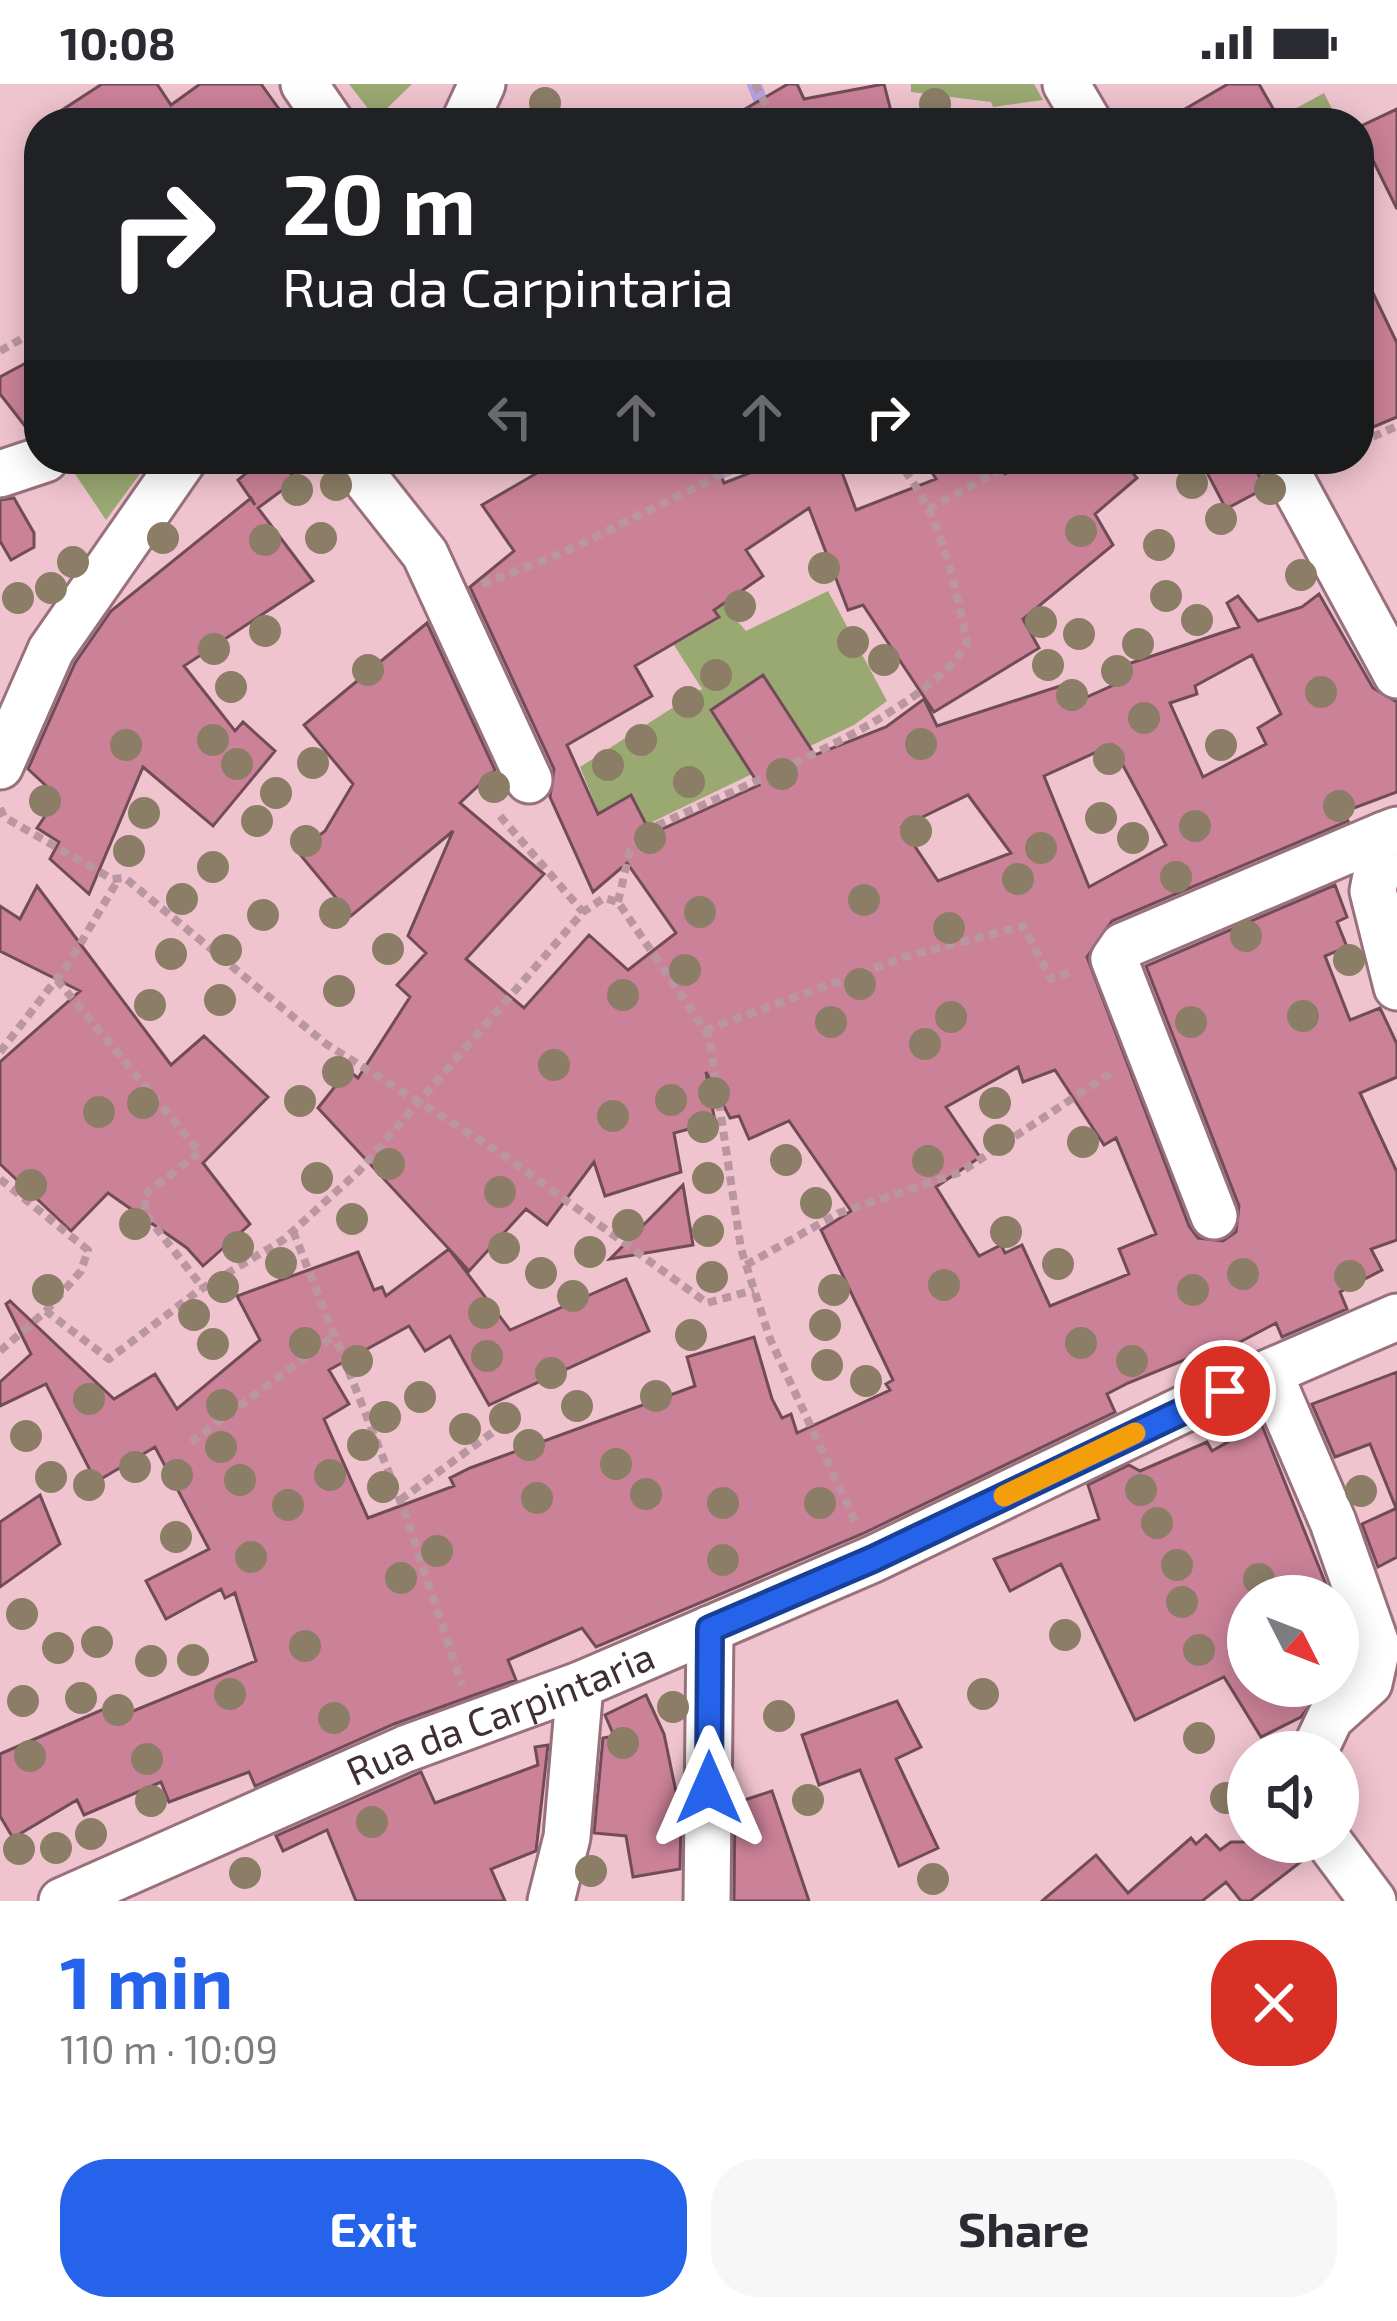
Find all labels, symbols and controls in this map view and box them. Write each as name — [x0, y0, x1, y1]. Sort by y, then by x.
text: 10:08 — [60, 15, 176, 69]
text: 20 m — [282, 151, 476, 252]
icon: right — [84, 156, 240, 312]
text: Rua da Carpintaria — [282, 253, 734, 318]
icon: left — [477, 384, 543, 450]
icon: ahead — [603, 384, 669, 450]
icon: ahead — [729, 384, 795, 450]
icon: right — [855, 384, 921, 450]
pin — [1174, 1340, 1276, 1442]
icon: arrive — [1192, 1358, 1258, 1424]
north arrow — [1227, 1575, 1359, 1707]
map controls — [1227, 1575, 1359, 1863]
street label: Rua da Carpintaria — [339, 1631, 661, 1794]
position arrow — [646, 1725, 772, 1851]
button: sound — [1227, 1731, 1359, 1863]
text: 1 min — [60, 1937, 233, 2023]
button: close — [1211, 1940, 1337, 2066]
text: 110 m · 10:09 — [60, 2025, 278, 2072]
button: Exit — [60, 2159, 687, 2297]
button: Share — [711, 2159, 1337, 2297]

